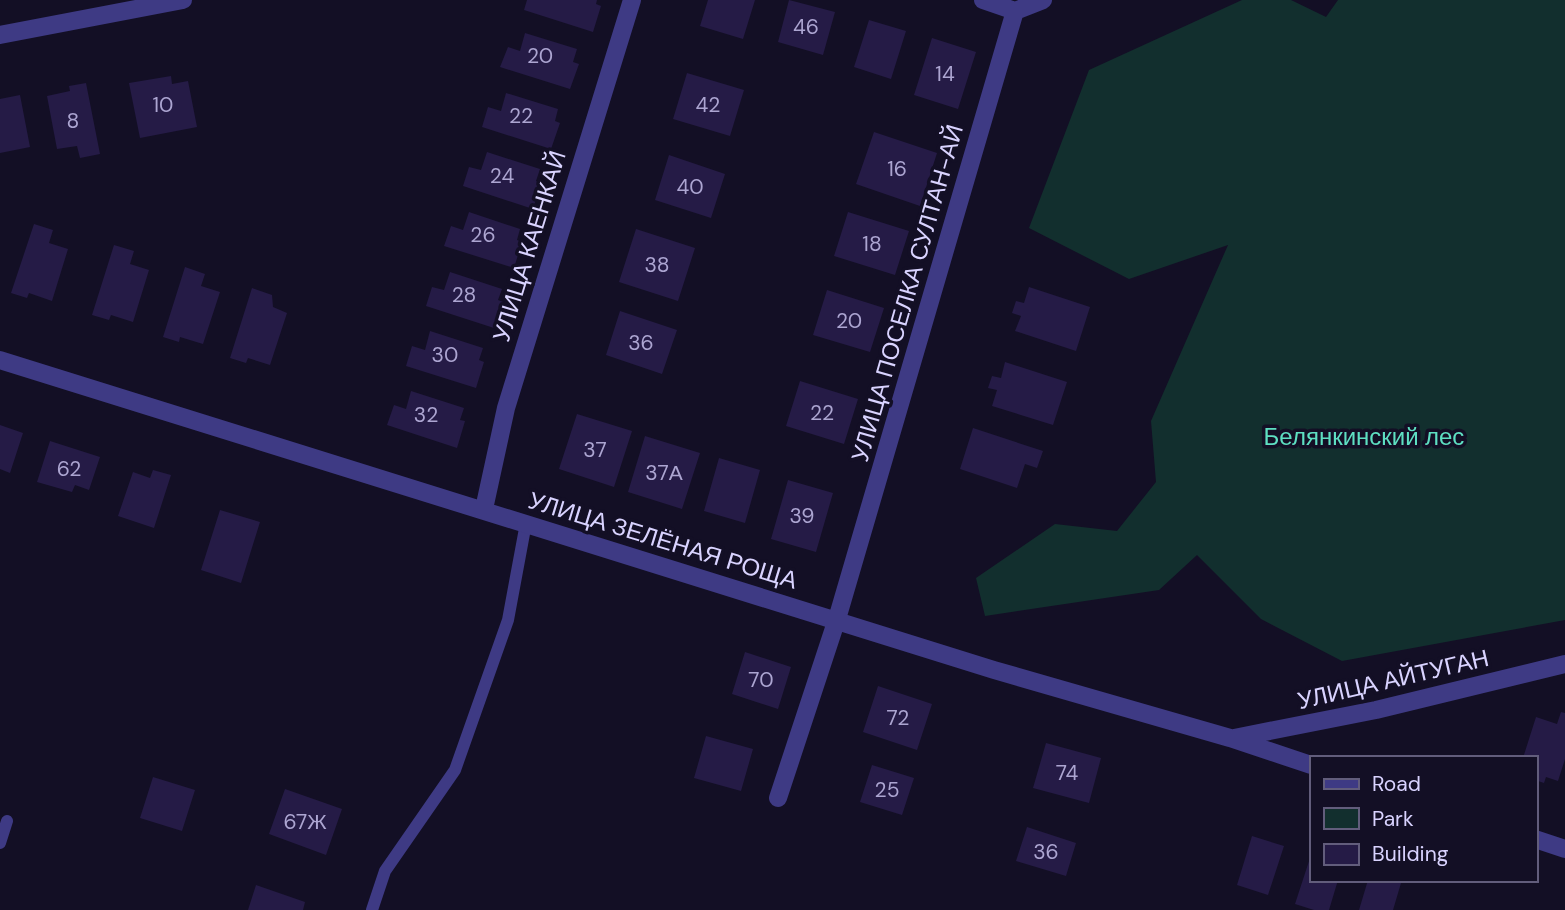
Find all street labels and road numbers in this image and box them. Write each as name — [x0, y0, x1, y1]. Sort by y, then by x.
street label: УЛИЦА ПОСЕЛКА СУЛТАН-АЙ — [844, 121, 970, 465]
street label: УЛИЦА КАЕНКАЙ — [485, 147, 573, 345]
street label: УЛИЦА ЗЕЛЁНАЯ РОЩА — [525, 484, 801, 596]
street label: УЛИЦА АЙТУГАН — [1294, 642, 1492, 716]

